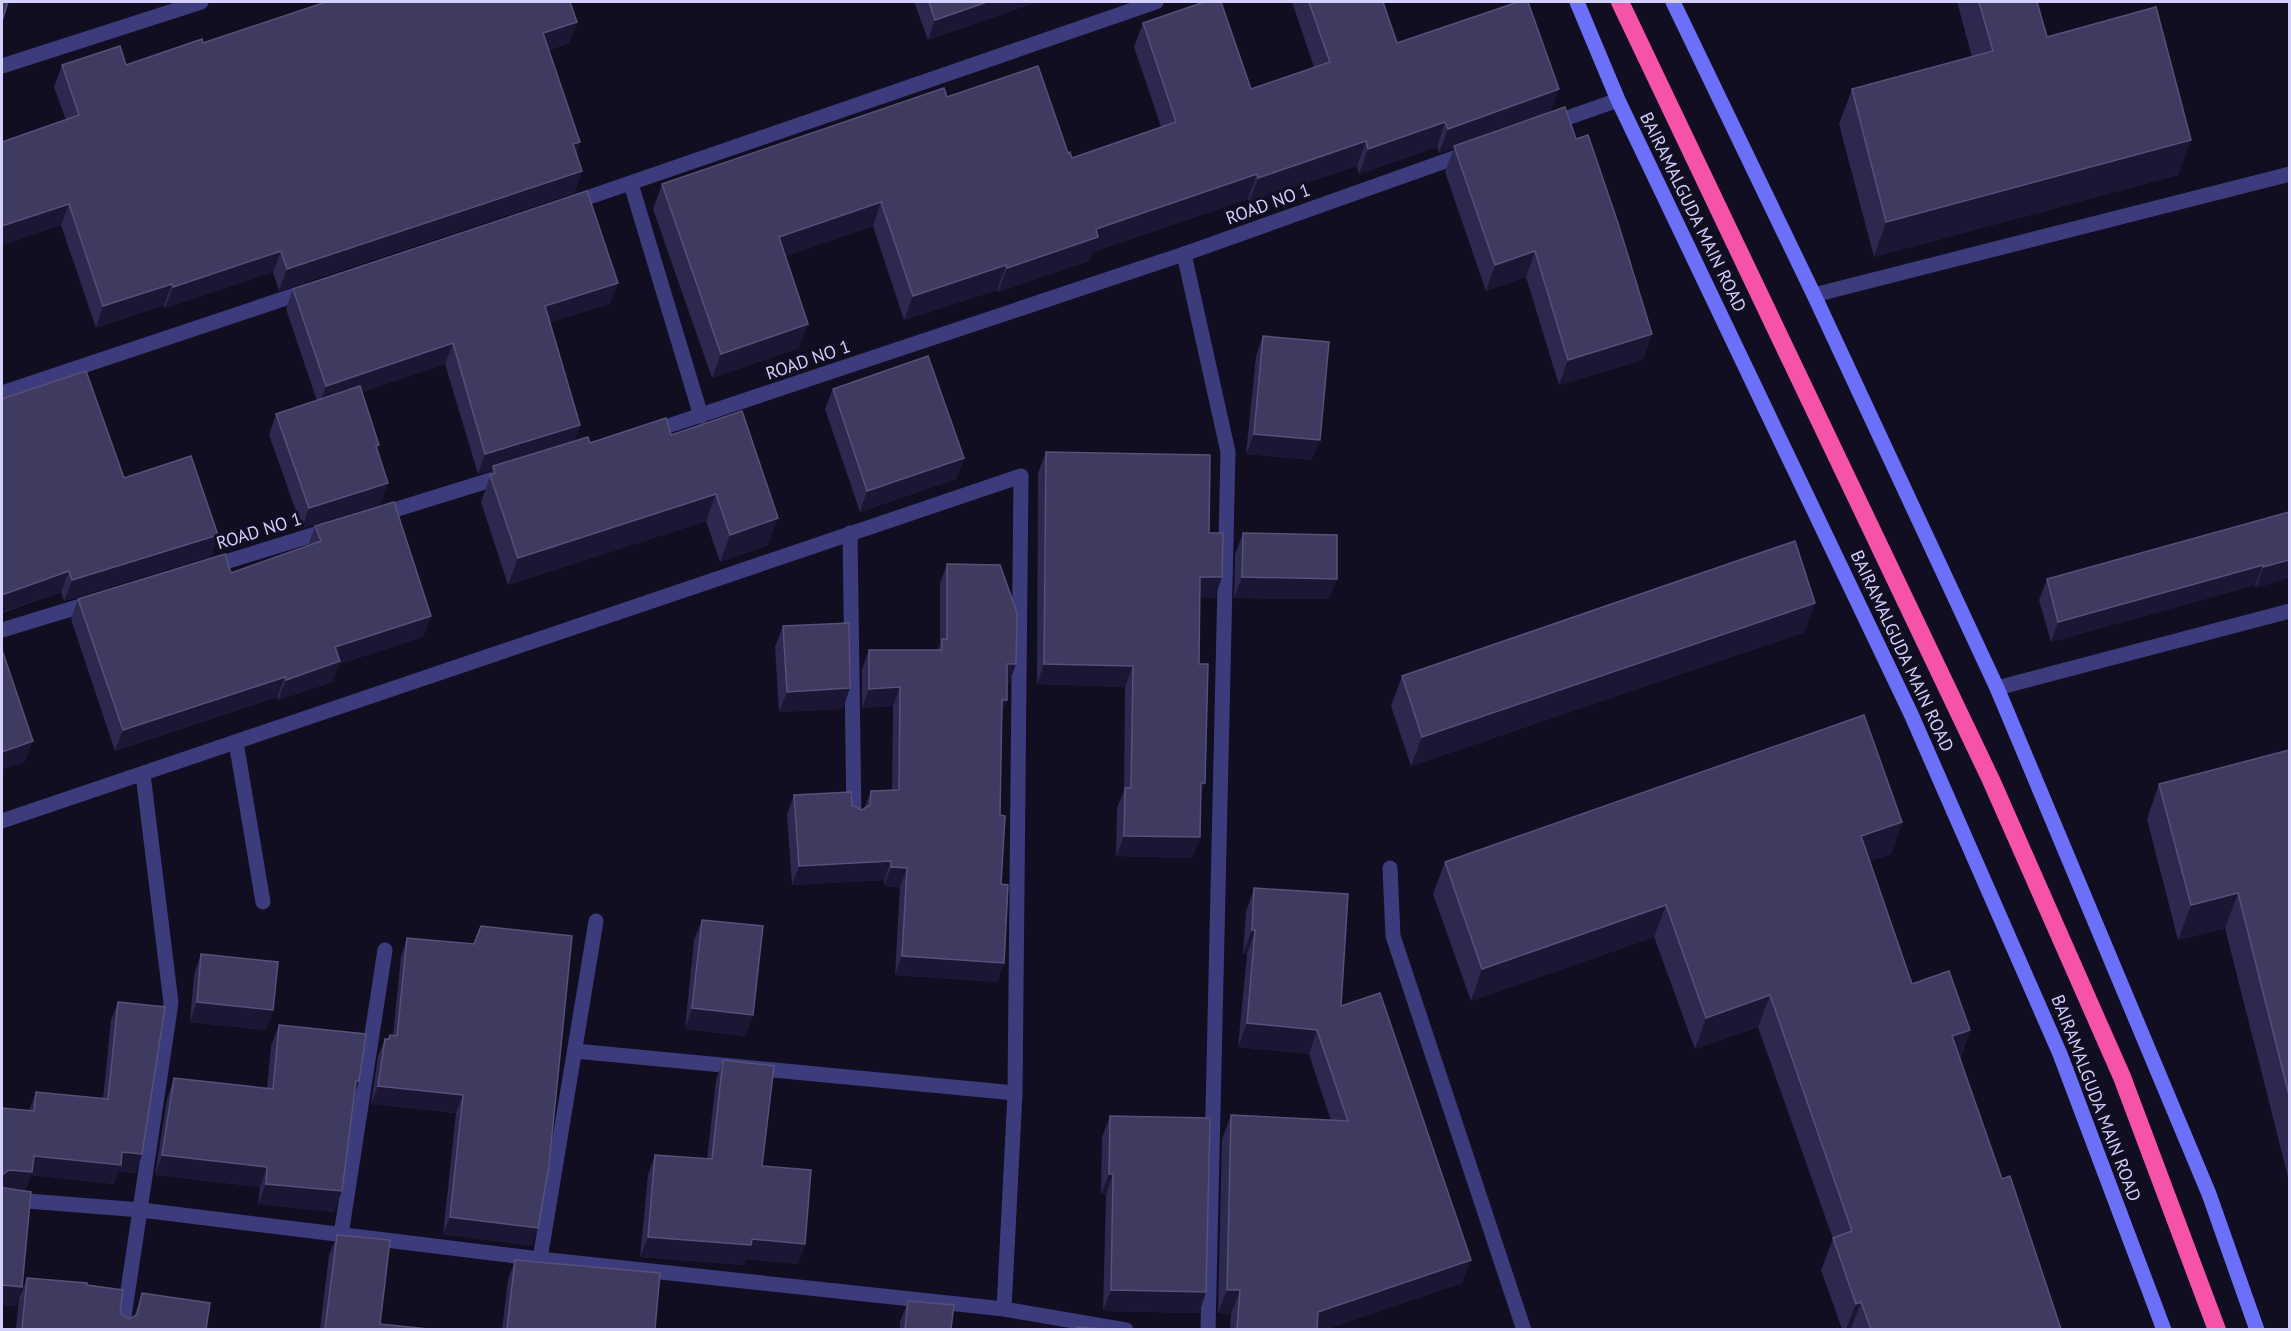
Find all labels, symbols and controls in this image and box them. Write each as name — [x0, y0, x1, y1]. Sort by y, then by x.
street label: BAIRAMALGUDA MAIN ROAD — [1635, 108, 1752, 316]
street label: ROAD NO 1 — [1223, 178, 1313, 229]
street label: ROAD NO 1 — [763, 334, 853, 385]
street label: ROAD NO 1 — [213, 507, 304, 554]
street label: BAIRAMALGUDA MAIN ROAD — [1846, 546, 1959, 755]
street label: BAIRAMALGUDA MAIN ROAD — [2046, 991, 2147, 1204]

